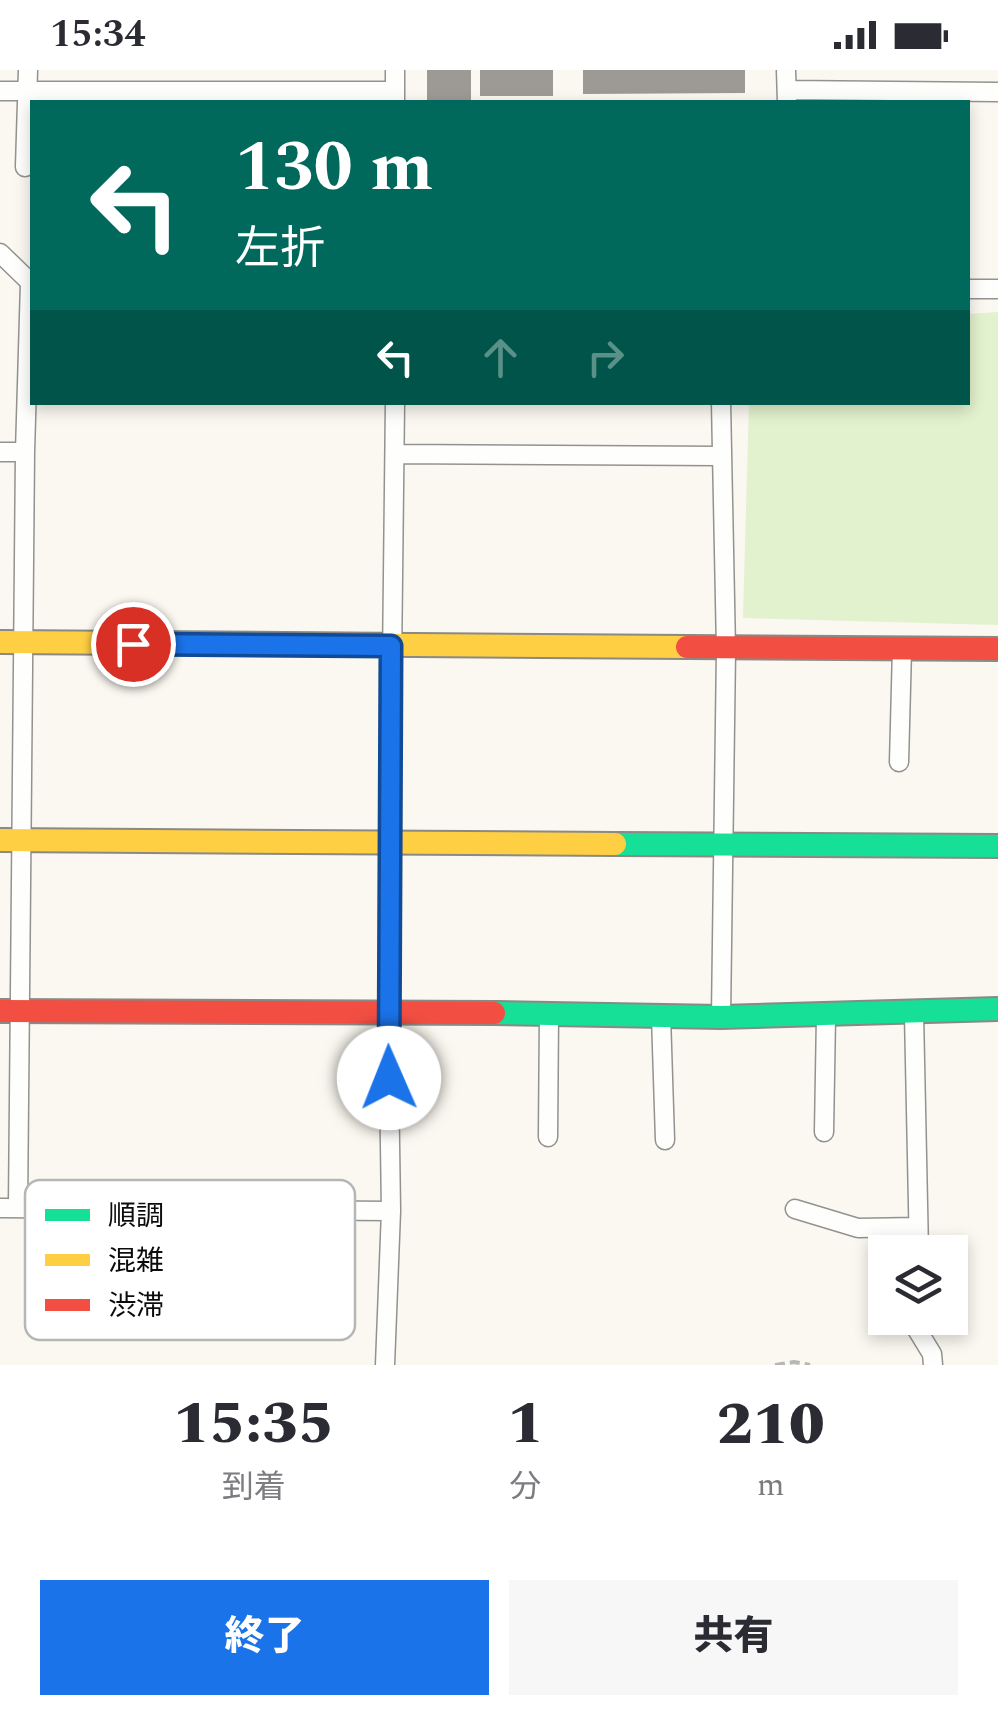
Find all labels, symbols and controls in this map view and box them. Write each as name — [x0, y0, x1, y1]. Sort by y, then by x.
text: 15:34 — [50, 6, 145, 64]
text: 130 m — [235, 115, 433, 221]
icon: left — [70, 140, 200, 270]
text: 左折 — [235, 215, 325, 284]
icon: left — [368, 330, 423, 385]
icon: ahead — [473, 330, 528, 385]
icon: right — [578, 330, 633, 385]
pin — [91, 602, 176, 687]
icon: arrive — [106, 617, 161, 672]
position arrow — [337, 1026, 441, 1130]
legend — [25, 1180, 355, 1340]
text: 順調 — [108, 1195, 164, 1238]
map controls — [868, 1235, 968, 1335]
button: layers — [868, 1235, 968, 1335]
text: 混雑 — [108, 1240, 164, 1283]
text: 渋滞 — [108, 1285, 164, 1328]
text: 15:35 — [173, 1378, 334, 1470]
text: 1 — [507, 1378, 543, 1470]
text: 210 — [717, 1379, 825, 1471]
text: m — [757, 1461, 784, 1510]
text: 到着 — [222, 1463, 286, 1512]
text: 分 — [509, 1463, 541, 1512]
button: 終了 — [40, 1580, 489, 1695]
button: 共有 — [509, 1580, 958, 1695]

